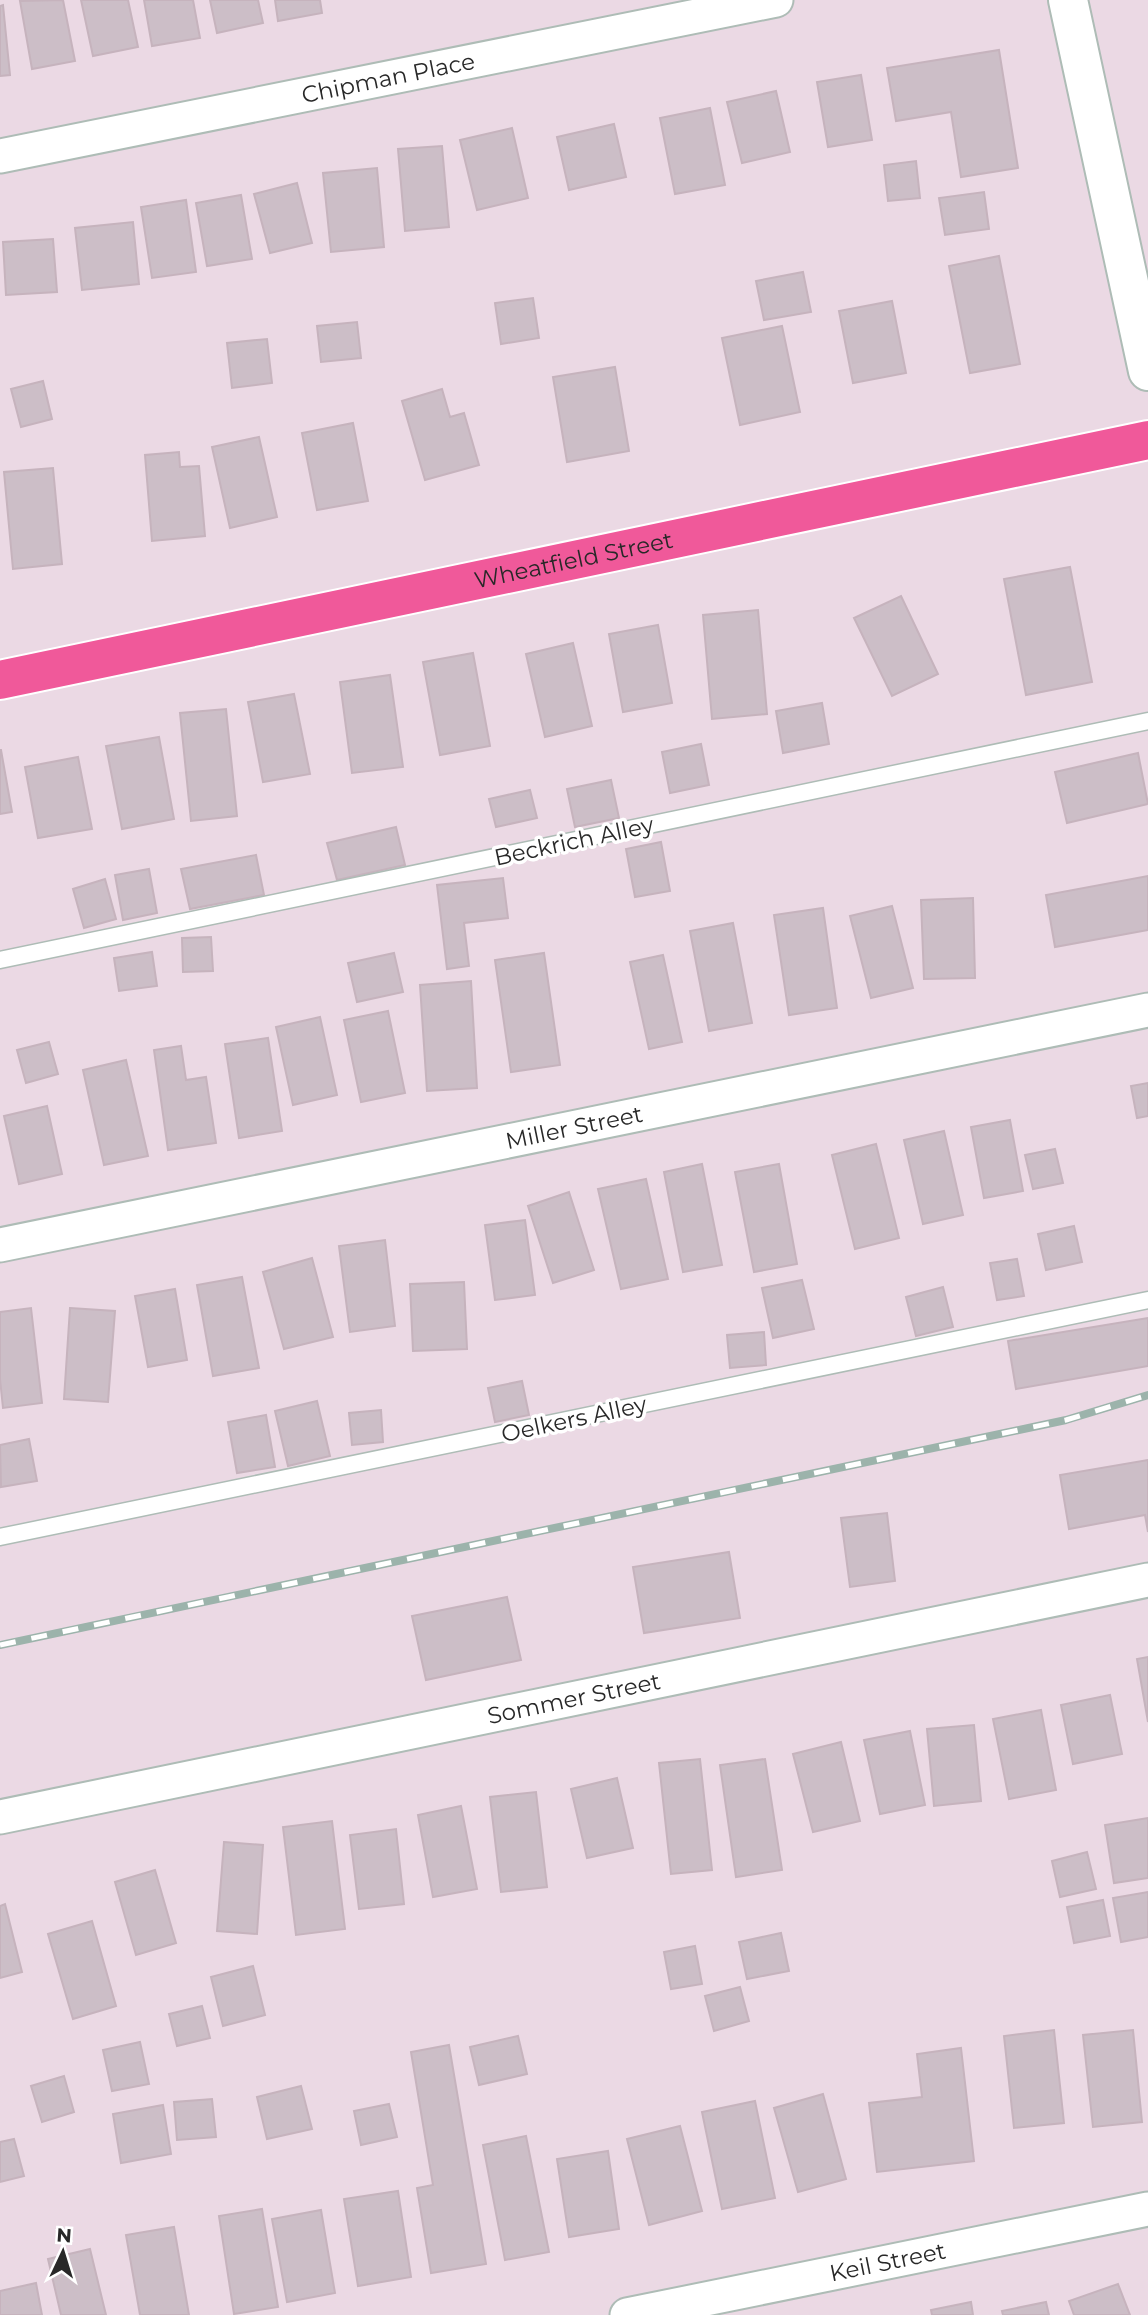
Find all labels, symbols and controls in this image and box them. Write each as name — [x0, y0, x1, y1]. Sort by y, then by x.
street label: Chipman Place — [299, 47, 477, 109]
street label: Wheatfield Street — [472, 526, 675, 594]
street label: Beckrich Alley — [492, 810, 657, 872]
street label: Miller Street — [503, 1100, 645, 1155]
street label: Oelkers Alley — [499, 1390, 650, 1448]
street label: Sommer Street — [485, 1667, 663, 1730]
north arrow — [28, 2217, 98, 2287]
text: N — [56, 2224, 73, 2248]
street label: Keil Street — [827, 2237, 948, 2287]

